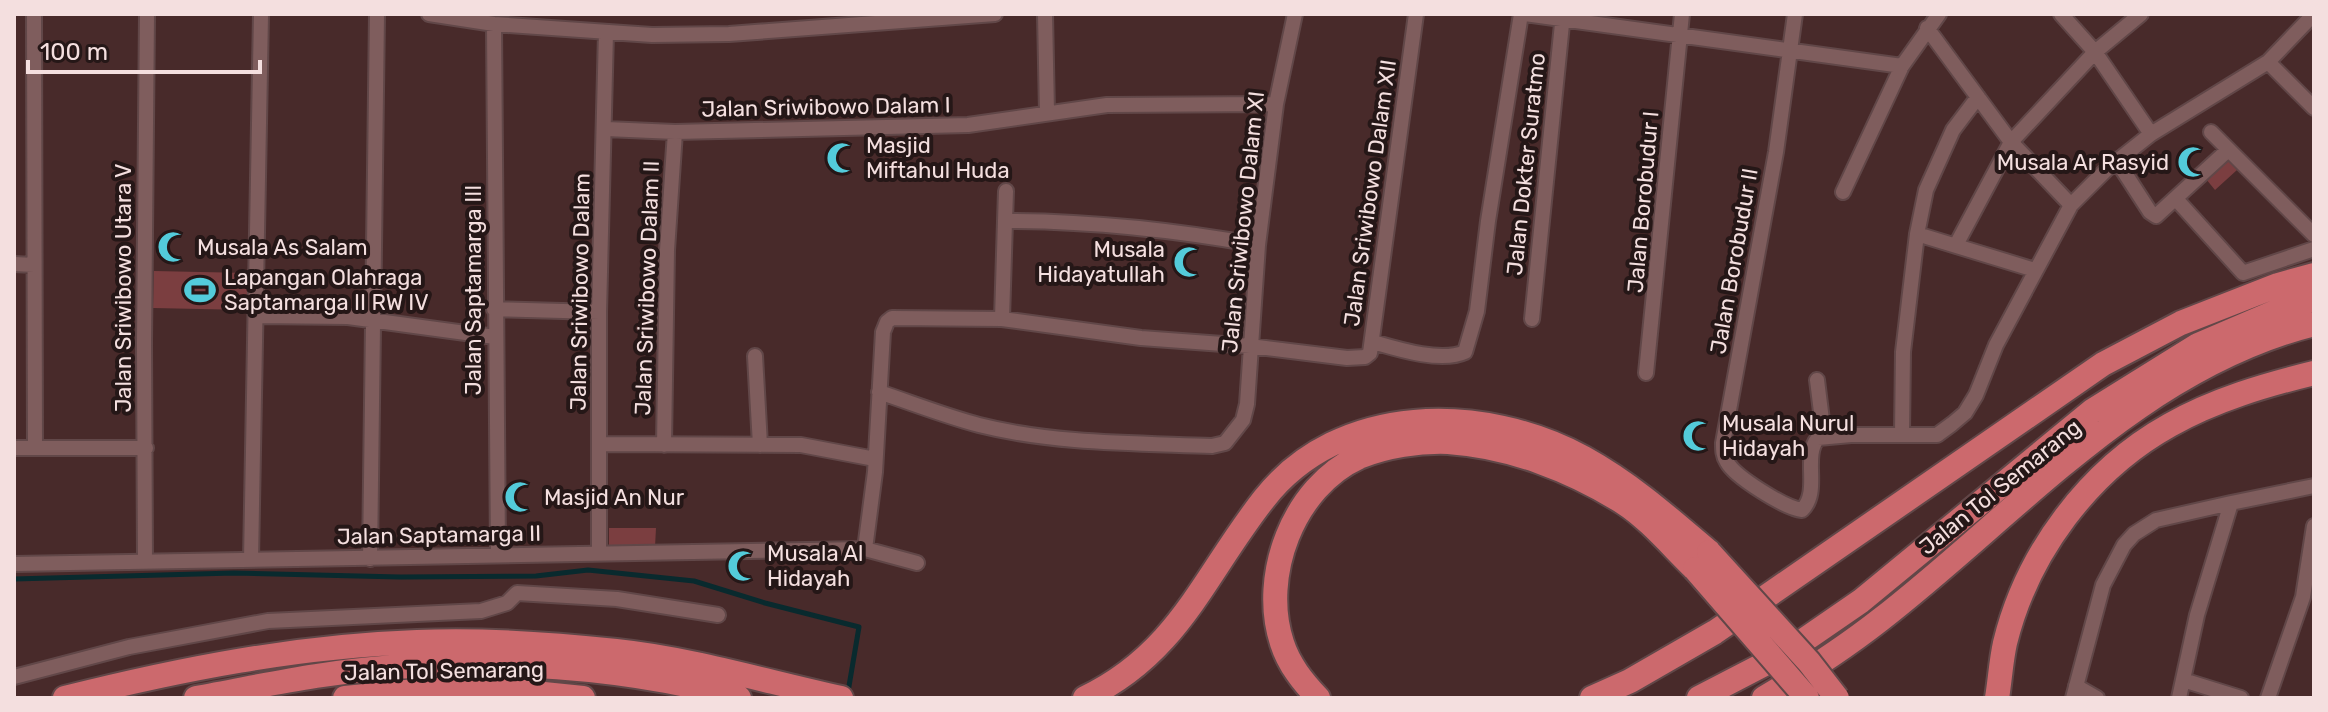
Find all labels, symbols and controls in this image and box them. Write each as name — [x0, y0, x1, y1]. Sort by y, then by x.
scale bar — [28, 24, 260, 74]
text: 100 m — [40, 38, 108, 66]
street label: Jalan Dokter Suratmo — [1501, 51, 1551, 277]
street label: Jalan Sriwibowo Dalam XII — [1338, 58, 1402, 328]
street label: Jalan Sriwibowo Dalam XI — [1216, 90, 1270, 354]
street label: Jalan Sriwibowo Dalam I — [701, 91, 951, 123]
street label: Jalan Borobudur I — [1622, 110, 1664, 294]
place label: Masjid Miftahul Huda — [866, 132, 1010, 184]
mosque icon: Masjid Miftahul Huda — [825, 141, 859, 175]
mosque icon: Musala Ar Rasyid — [2176, 145, 2210, 179]
place label: Musala Ar Rasyid — [1997, 149, 2169, 176]
street label: Jalan Sriwibowo Dalam II — [629, 160, 665, 416]
street label: Jalan Sriwibowo Utara V — [110, 163, 137, 413]
street label: Jalan Borobudur II — [1704, 166, 1764, 356]
street label: Jalan Sriwibowo Dalam — [564, 173, 596, 411]
street label: Jalan Saptamarga III — [460, 185, 487, 395]
mosque icon: Musala As Salam — [156, 230, 190, 264]
place label: Musala As Salam — [197, 234, 368, 261]
place label: Musala Hidayatullah — [1037, 236, 1165, 288]
mosque icon: Musala Hidayatullah — [1172, 245, 1206, 279]
place label: Lapangan Olahraga Saptamarga II RW IV — [224, 264, 429, 316]
sports icon: Lapangan Olahraga Saptamarga II RW IV — [183, 273, 217, 307]
place label: Musala Nurul Hidayah — [1722, 410, 1854, 462]
street label: Jalan Tol Semarang — [1914, 414, 2086, 560]
mosque icon: Musala Nurul Hidayah — [1681, 419, 1715, 453]
mosque icon: Masjid An Nur — [503, 480, 537, 514]
place label: Masjid An Nur — [544, 484, 685, 511]
street label: Jalan Saptamarga II — [337, 520, 541, 550]
place label: Musala Al Hidayah — [767, 540, 863, 592]
mosque icon: Musala Al Hidayah — [726, 549, 760, 583]
street label: Jalan Tol Semarang — [344, 656, 544, 686]

